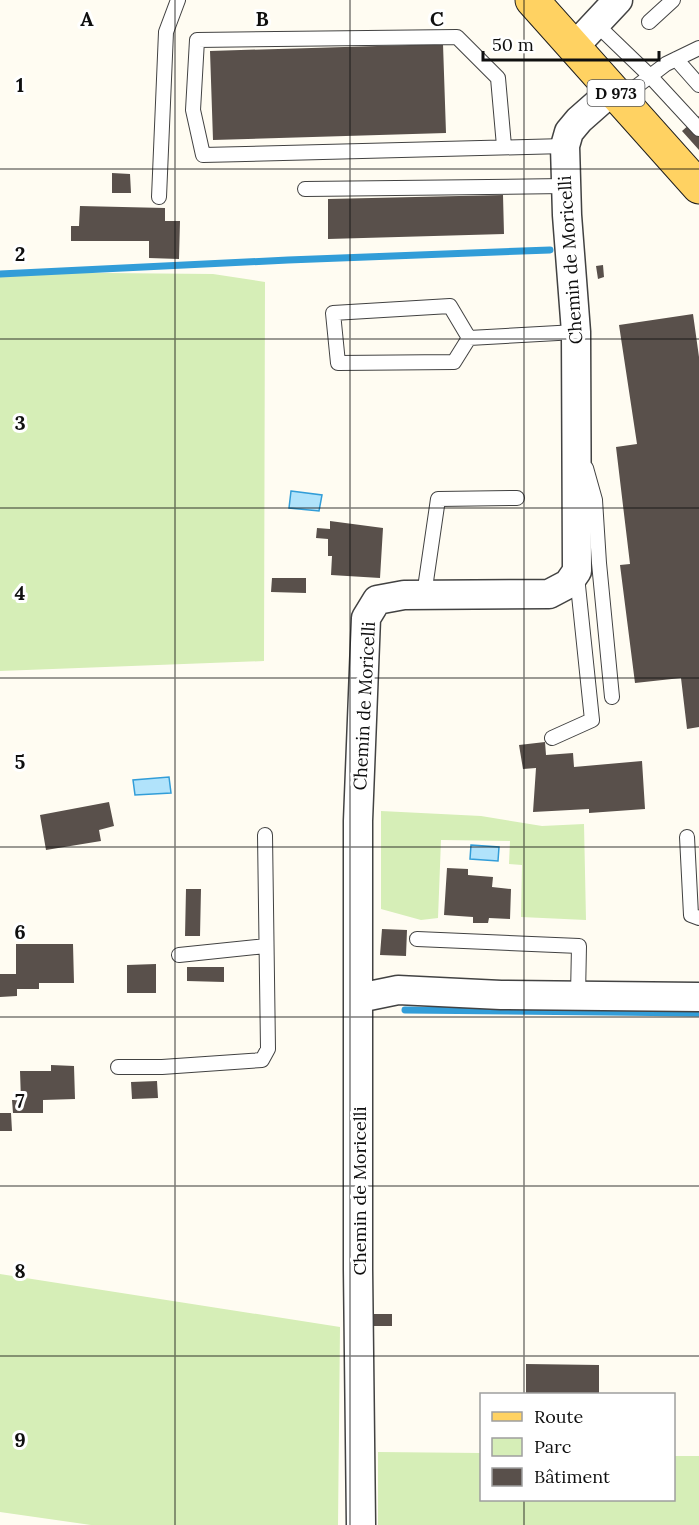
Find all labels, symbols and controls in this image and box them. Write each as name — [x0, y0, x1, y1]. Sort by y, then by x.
text: A — [80, 6, 94, 31]
text: B — [255, 6, 269, 31]
text: C — [430, 6, 444, 31]
scale bar — [483, 24, 658, 62]
text: 50 m — [492, 33, 534, 56]
text: 1 — [16, 72, 24, 97]
road number: D 973 — [588, 80, 644, 106]
street label: Chemin de Moricelli — [553, 175, 587, 345]
text: 2 — [15, 241, 25, 266]
text: 3 — [14, 410, 26, 435]
text: 4 — [15, 580, 26, 605]
street label: Chemin de Moricelli — [348, 621, 380, 791]
text: 5 — [15, 749, 26, 774]
text: 6 — [14, 919, 26, 944]
text: 7 — [15, 1088, 25, 1113]
street label: Chemin de Moricelli — [348, 1106, 371, 1276]
text: 8 — [14, 1258, 26, 1283]
legend — [480, 1393, 675, 1501]
text: Route — [534, 1405, 583, 1428]
text: 9 — [14, 1427, 26, 1452]
text: Parc — [534, 1435, 571, 1458]
text: Bâtiment — [534, 1465, 610, 1488]

